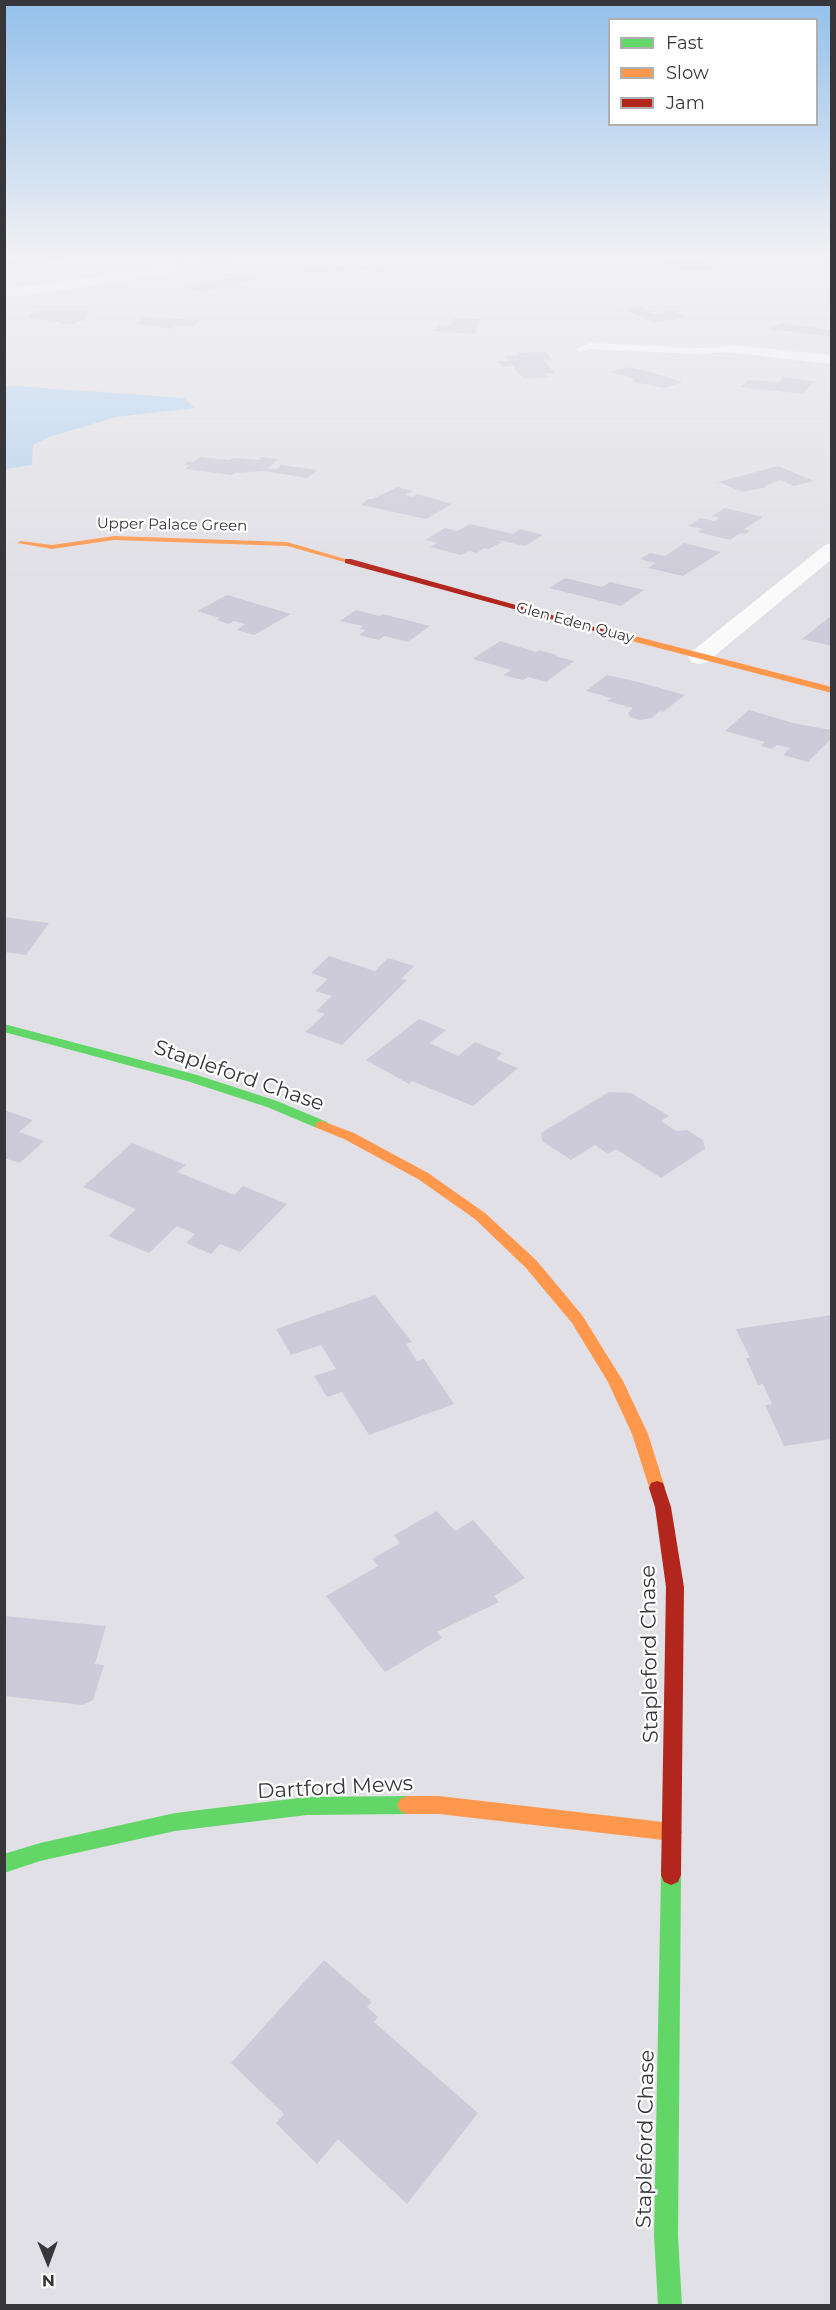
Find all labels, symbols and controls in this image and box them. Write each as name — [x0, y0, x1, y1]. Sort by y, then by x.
legend — [608, 18, 818, 126]
text: Fast — [666, 32, 704, 54]
text: Slow — [666, 62, 709, 84]
text: Jam — [666, 92, 705, 114]
street label: Upper Palace Green — [97, 515, 247, 535]
street label: Glen Eden Quay — [514, 599, 636, 647]
street label: Stapleford Chase — [151, 1035, 327, 1117]
street label: Stapleford Chase — [636, 1565, 664, 1743]
street label: Dartford Mews — [256, 1771, 414, 1805]
street label: Stapleford Chase — [632, 2050, 660, 2228]
north arrow — [18, 2232, 78, 2292]
text: N — [42, 2271, 55, 2290]

